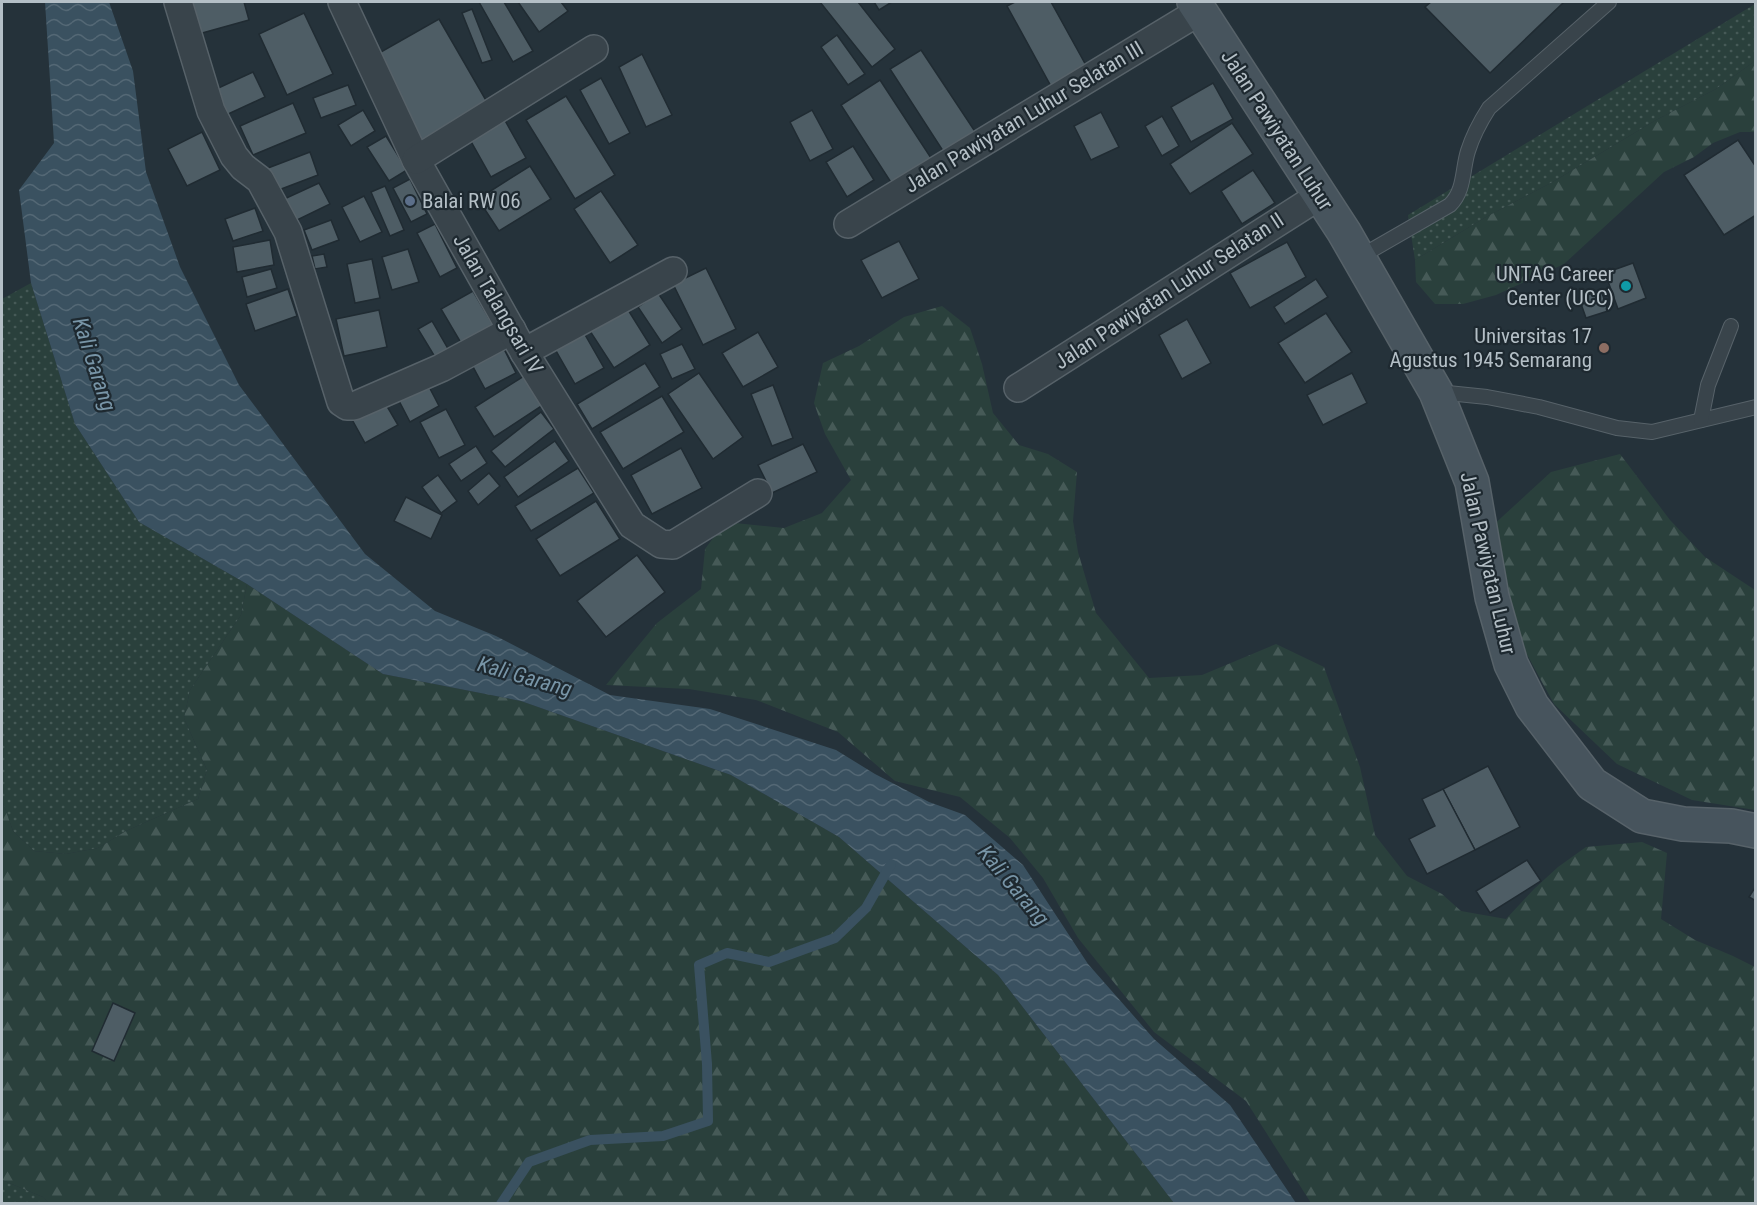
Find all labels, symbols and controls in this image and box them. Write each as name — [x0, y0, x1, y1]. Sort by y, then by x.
street label: Jalan Pawiyatan Luhur Selatan III — [900, 36, 1148, 198]
street label: Jalan Pawiyatan Luhur — [1216, 45, 1338, 215]
place label: Balai RW 06 — [422, 189, 521, 213]
marker: Balai RW 06 — [403, 194, 417, 208]
street label: Jalan Pawiyatan Luhur Selatan II — [1050, 208, 1288, 374]
street label: Jalan Talangsari IV — [448, 230, 548, 378]
place label: UNTAG Career Center (UCC) — [1496, 262, 1614, 310]
marker: UNTAG Career Center (UCC) — [1619, 279, 1633, 293]
water label: Kali Garang — [68, 314, 121, 414]
place label: Universitas 17 Agustus 1945 Semarang — [1390, 324, 1592, 372]
marker: Universitas 17 Agustus 1945 Semarang — [1597, 341, 1611, 355]
street label: Jalan Pawiyatan Luhur — [1455, 469, 1521, 657]
water label: Kali Garang — [475, 651, 575, 702]
water label: Kali Garang — [973, 840, 1055, 931]

